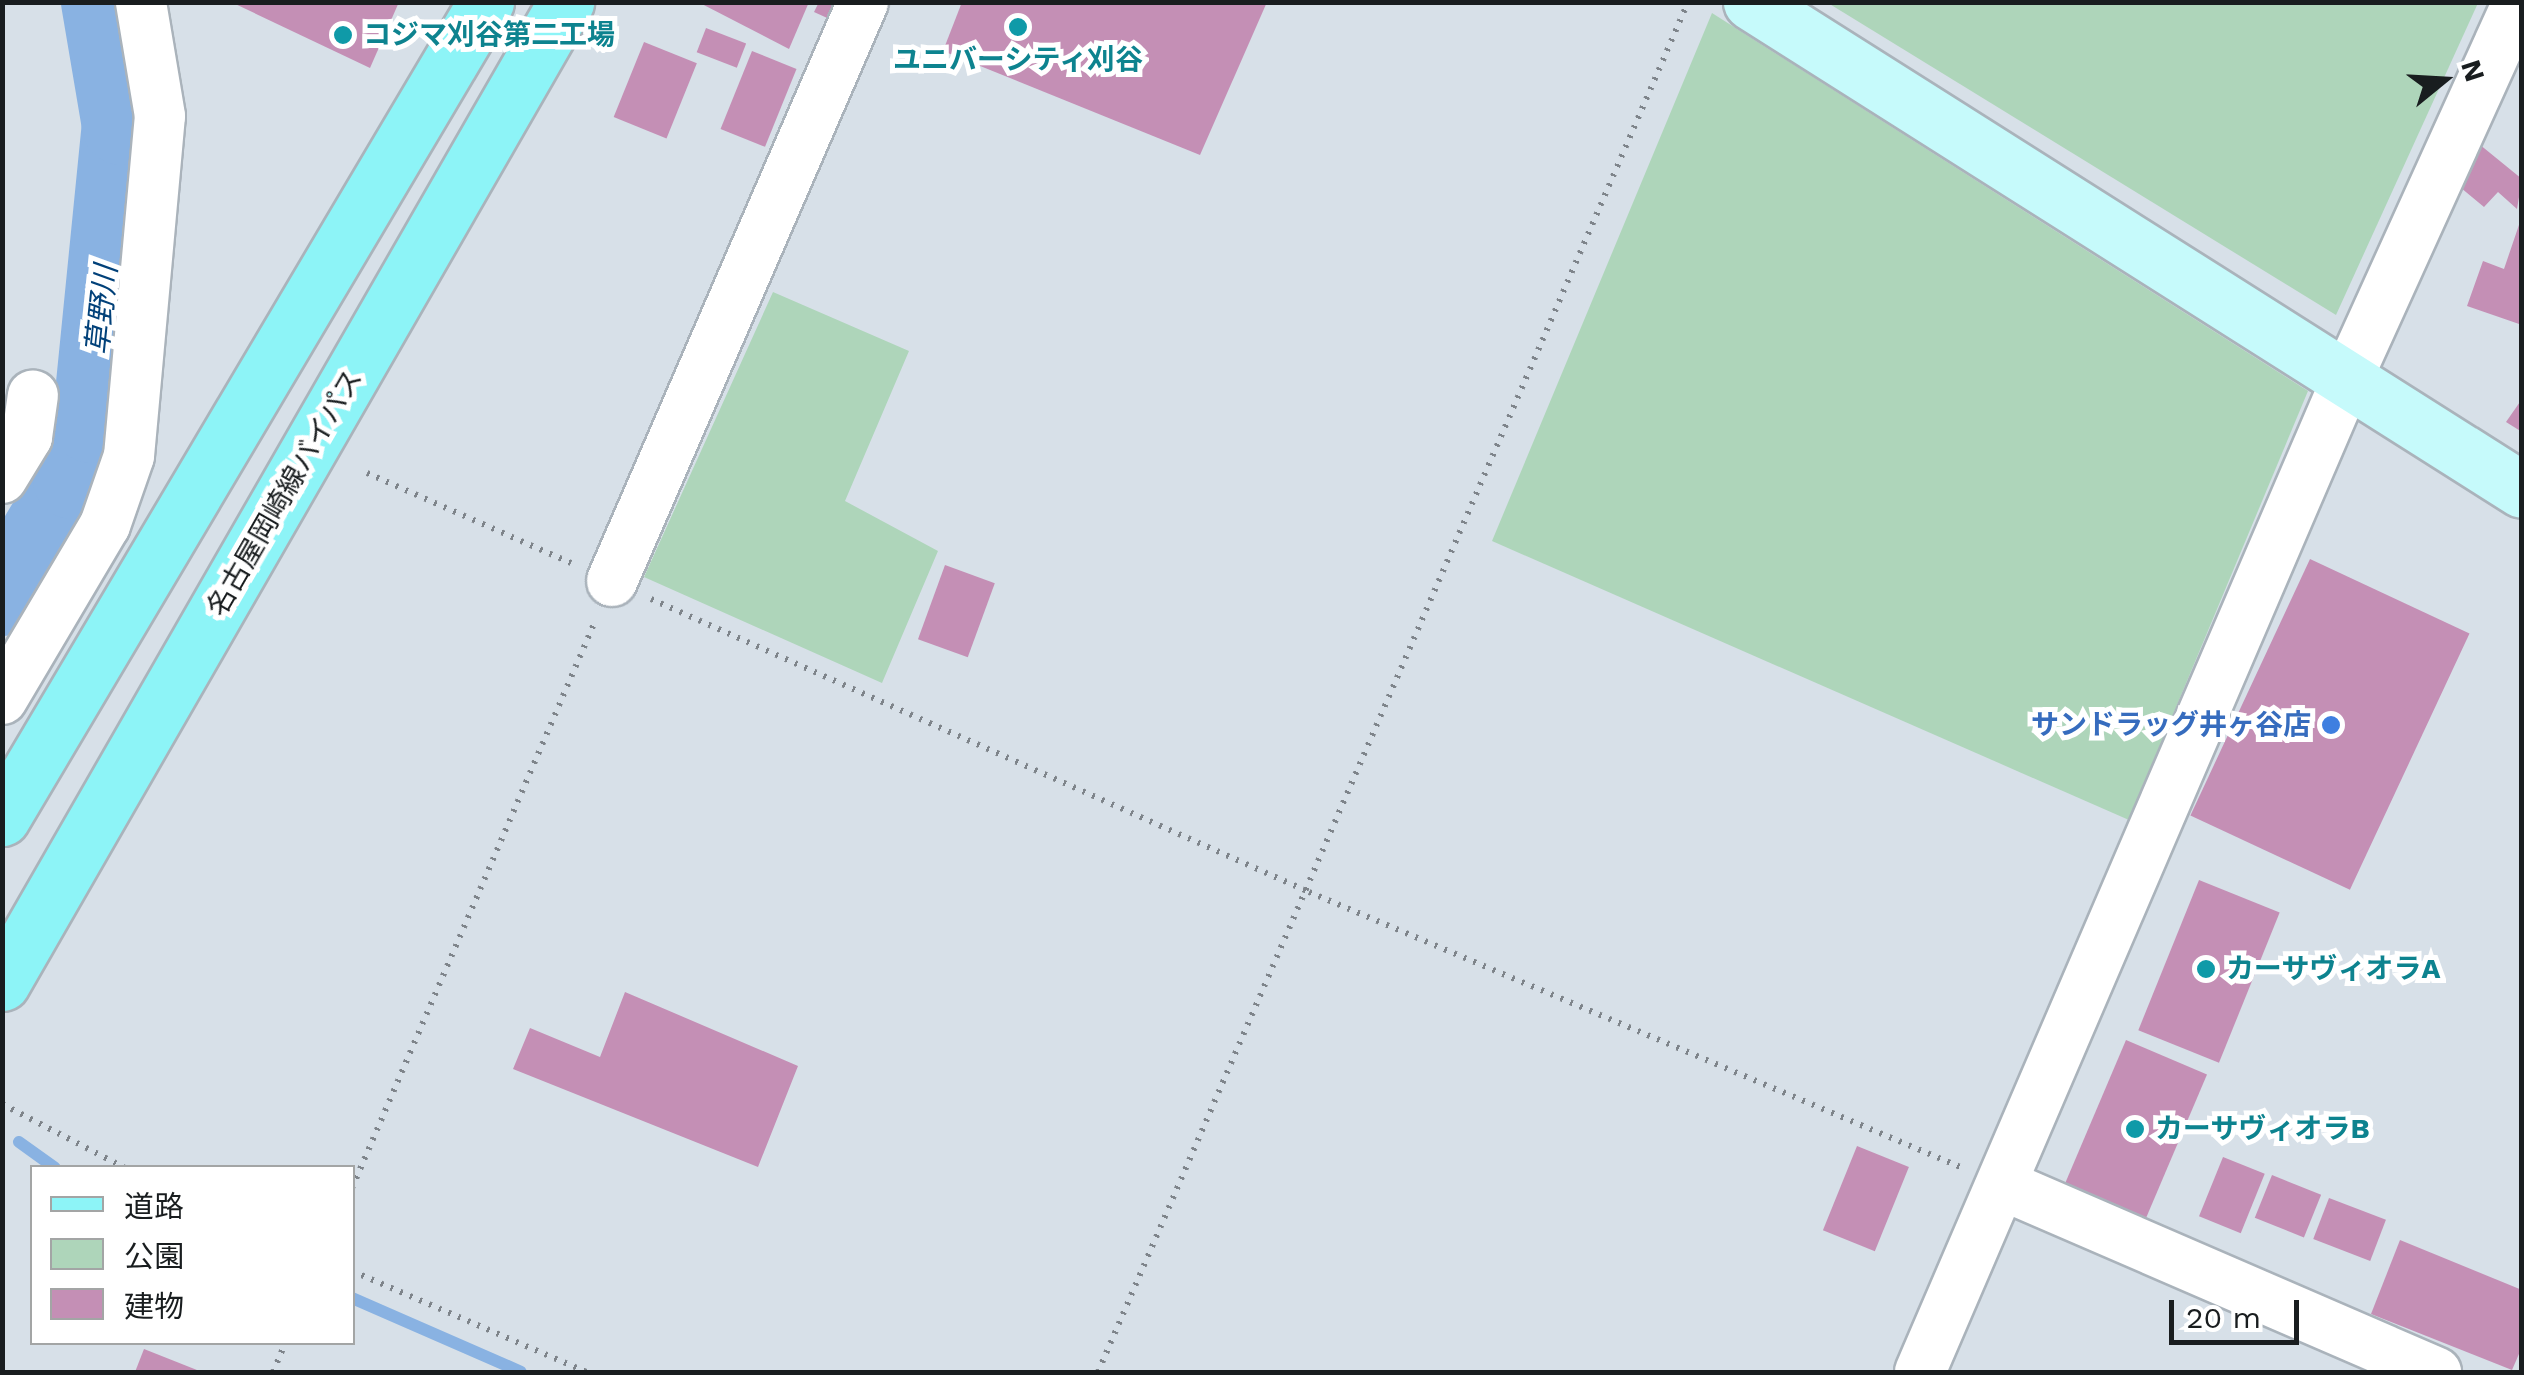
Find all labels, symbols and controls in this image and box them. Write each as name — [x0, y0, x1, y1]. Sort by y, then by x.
marker: ユニバーシティ刈谷 — [1007, 16, 1029, 38]
place label: コジマ刈谷第二工場 — [363, 18, 615, 52]
marker: コジマ刈谷第二工場 — [332, 24, 354, 46]
north arrow — [2394, 30, 2494, 130]
place label: ユニバーシティ刈谷 — [892, 43, 1144, 77]
text: N — [2454, 56, 2492, 86]
water label: 草野川 — [79, 263, 125, 357]
street label: 名古屋岡崎線バイパス — [200, 363, 370, 623]
place label: サンドラッグ井ヶ谷店 — [2031, 708, 2311, 742]
marker: サンドラッグ井ヶ谷店 — [2320, 714, 2342, 736]
place label: カーサヴィオラA — [2226, 952, 2441, 986]
marker: カーサヴィオラA — [2195, 958, 2217, 980]
place label: カーサヴィオラB — [2155, 1112, 2370, 1146]
marker: カーサヴィオラB — [2124, 1118, 2146, 1140]
legend — [30, 1165, 355, 1345]
text: 道路 — [124, 1189, 184, 1224]
text: 公園 — [124, 1239, 184, 1274]
scale bar — [2174, 1280, 2304, 1342]
text: 建物 — [124, 1289, 184, 1324]
text: 20 m — [2186, 1300, 2261, 1335]

